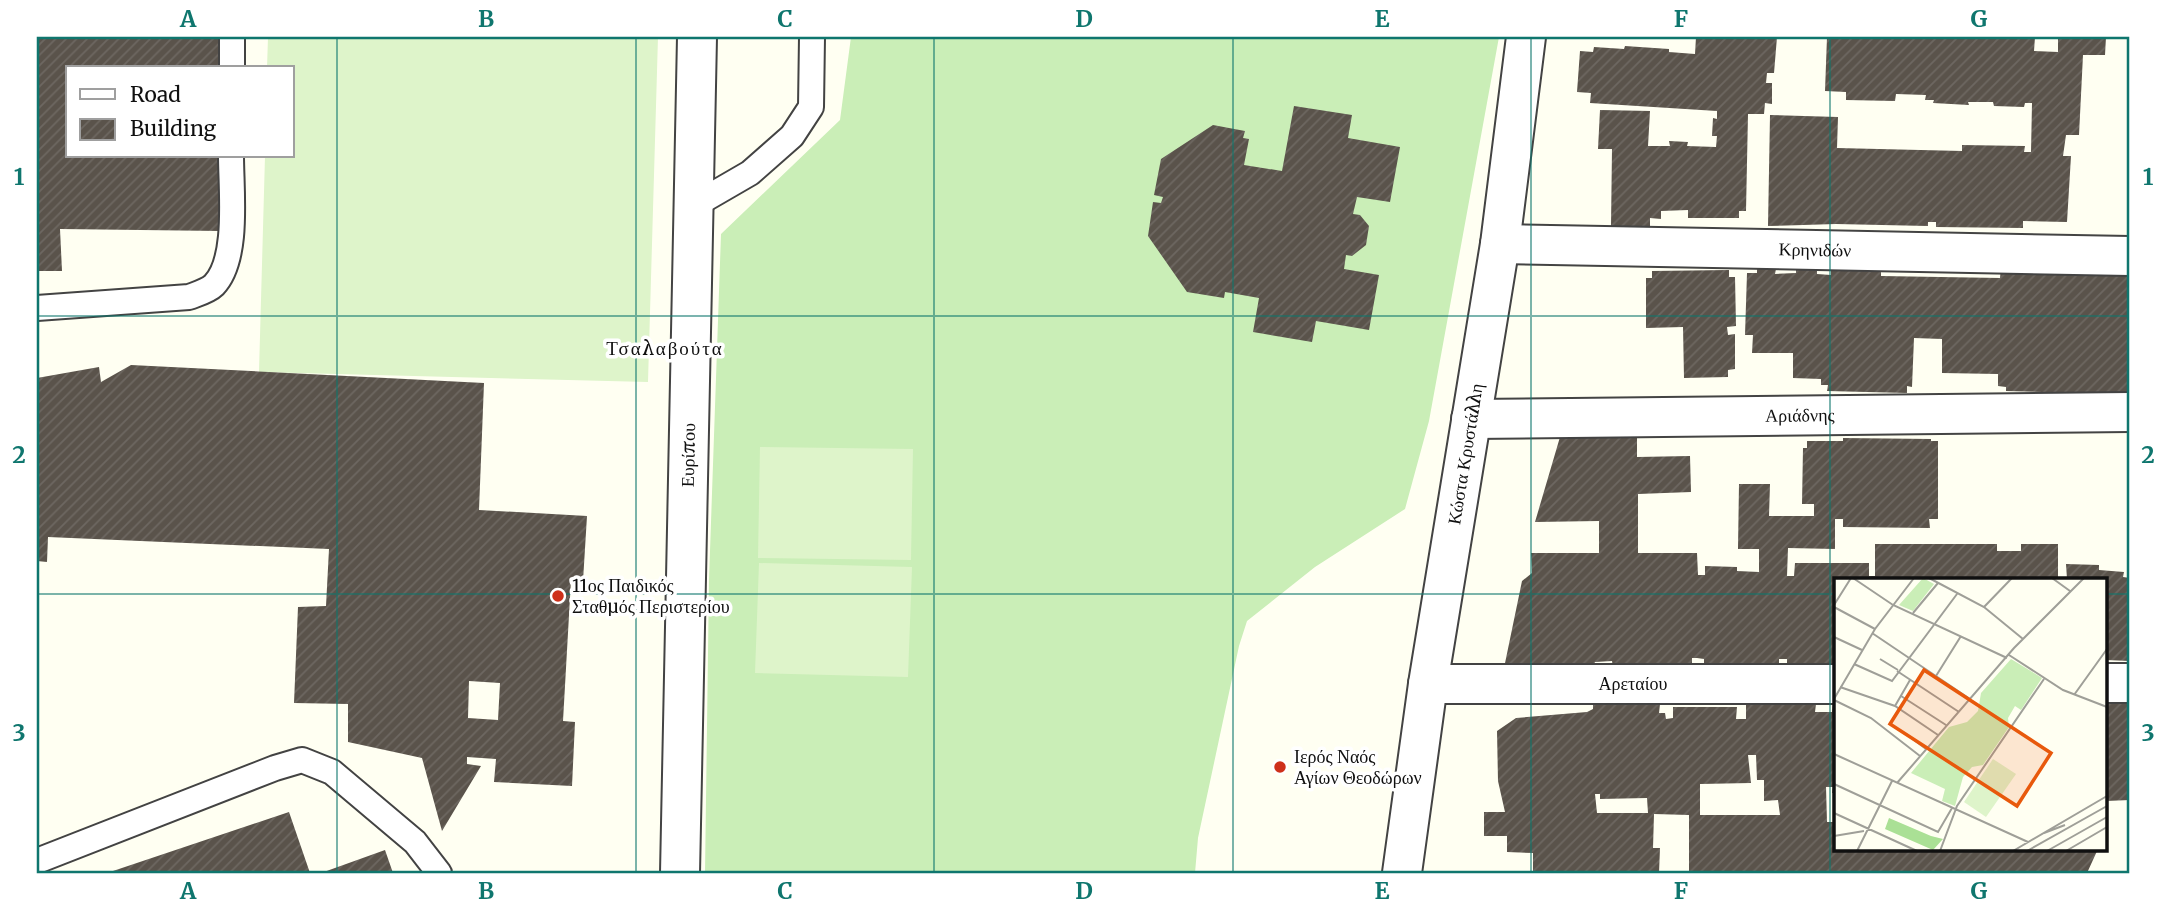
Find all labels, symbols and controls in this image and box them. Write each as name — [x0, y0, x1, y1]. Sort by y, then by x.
text: A — [179, 4, 197, 33]
text: B — [478, 4, 494, 33]
text: C — [777, 4, 793, 33]
text: D — [1075, 4, 1093, 33]
text: E — [1374, 4, 1390, 33]
text: F — [1674, 4, 1688, 33]
text: G — [1971, 4, 1988, 33]
legend — [66, 66, 294, 158]
text: Road — [130, 81, 181, 108]
text: Building — [130, 115, 217, 142]
text: 1 — [14, 162, 25, 191]
text: 1 — [2143, 162, 2154, 191]
street label: Κρηνιδών — [1778, 237, 1852, 262]
district label: Τσαλαβούτα — [606, 336, 724, 360]
street label: Κώστα Κρυστάλλη — [1442, 382, 1488, 526]
street label: Αριάδνης — [1765, 403, 1835, 427]
street label: Ευρίπου — [676, 423, 700, 487]
text: 2 — [12, 440, 26, 469]
text: 2 — [2141, 440, 2155, 469]
place label: 11ος Παιδικός Σταθμός Περιστερίου — [572, 574, 730, 618]
inset map — [1834, 578, 2108, 850]
marker: 11ος Παιδικός Σταθμός Περιστερίου — [550, 588, 566, 604]
street label: Αρεταίου — [1599, 672, 1668, 695]
text: 3 — [12, 718, 26, 747]
text: 3 — [2141, 718, 2155, 747]
place label: Ιερός Ναός Αγίων Θεοδώρων — [1294, 745, 1422, 789]
marker: Ιερός Ναός Αγίων Θεοδώρων — [1272, 759, 1288, 775]
text: A — [179, 876, 197, 905]
text: B — [478, 876, 494, 905]
text: C — [777, 876, 793, 905]
text: D — [1075, 876, 1093, 905]
text: E — [1374, 876, 1390, 905]
text: F — [1674, 876, 1688, 905]
text: G — [1971, 876, 1988, 905]

